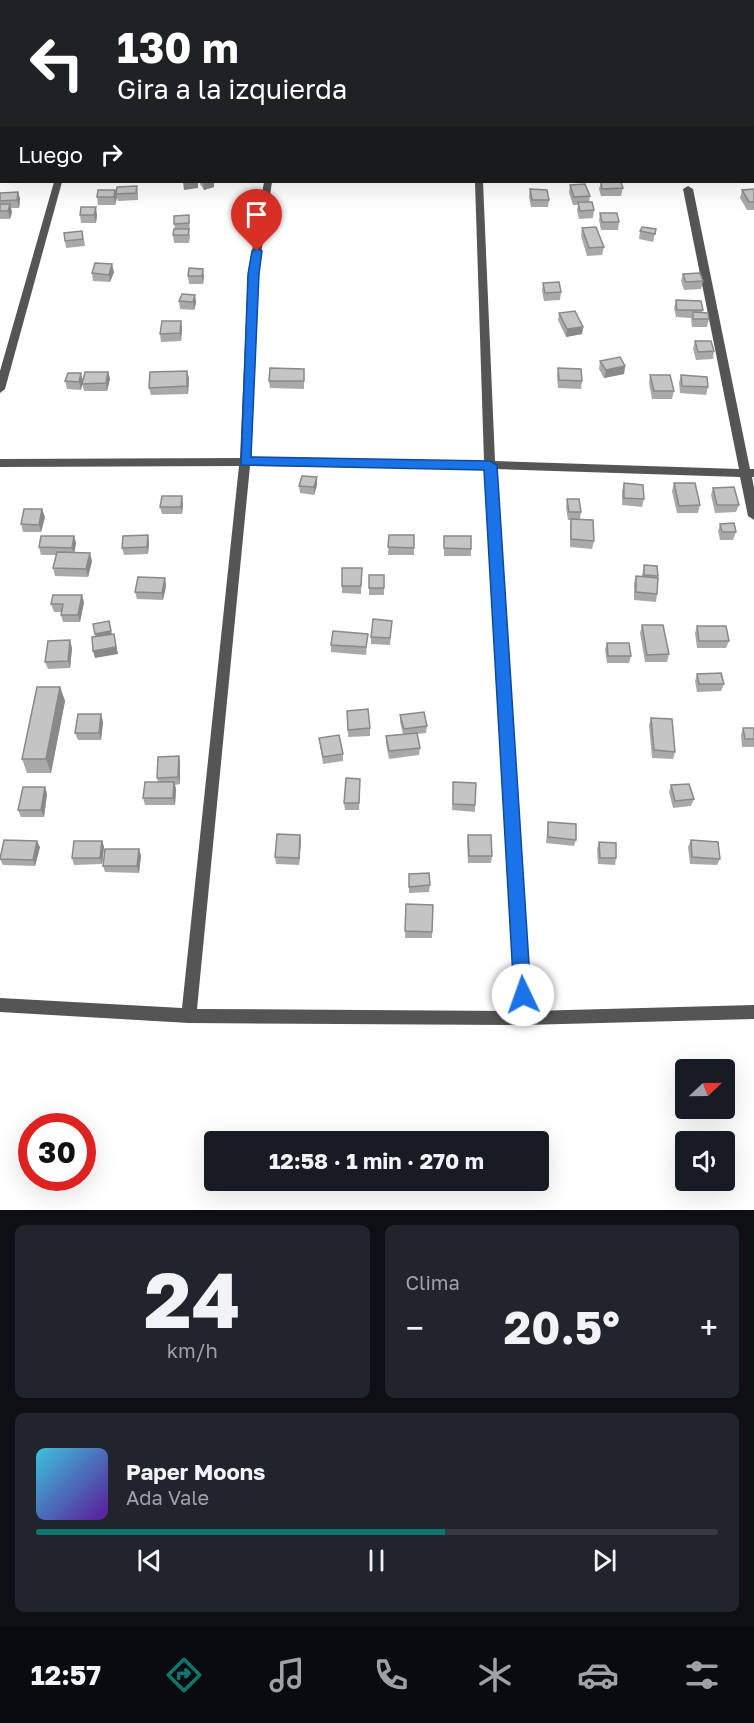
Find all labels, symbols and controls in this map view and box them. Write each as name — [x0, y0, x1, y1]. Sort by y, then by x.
text: 130 m — [117, 22, 239, 72]
icon: left — [18, 24, 96, 102]
text: Gira a la izquierda — [117, 73, 347, 105]
icon: right — [95, 138, 128, 171]
text: Luego — [18, 141, 83, 168]
pin — [231, 189, 282, 251]
icon: arrive — [240, 198, 273, 231]
position arrow — [491, 963, 555, 1027]
north arrow — [675, 1059, 735, 1119]
map controls — [675, 1059, 735, 1191]
speed limit sign: 30 — [18, 1113, 96, 1191]
button: sound — [675, 1131, 735, 1191]
text: 12:58 · 1 min · 270 m — [269, 1147, 484, 1174]
text: 24 — [144, 1252, 240, 1345]
text: Clima — [406, 1270, 460, 1294]
text: 20.5° — [504, 1300, 620, 1354]
text: − — [406, 1308, 424, 1347]
text: + — [700, 1308, 718, 1347]
text: km/h — [167, 1338, 218, 1362]
text: Paper Moons — [126, 1458, 265, 1485]
text: Ada Vale — [126, 1485, 209, 1509]
icon: previous — [133, 1544, 166, 1577]
icon: pause — [360, 1544, 393, 1577]
icon: next — [588, 1544, 621, 1577]
icon: directions — [163, 1654, 205, 1696]
icon: music — [266, 1654, 308, 1696]
icon: phone — [370, 1654, 412, 1696]
icon: climate — [474, 1654, 516, 1696]
icon: car — [577, 1654, 619, 1696]
icon: filters — [681, 1654, 723, 1696]
text: 12:57 — [31, 1659, 101, 1691]

